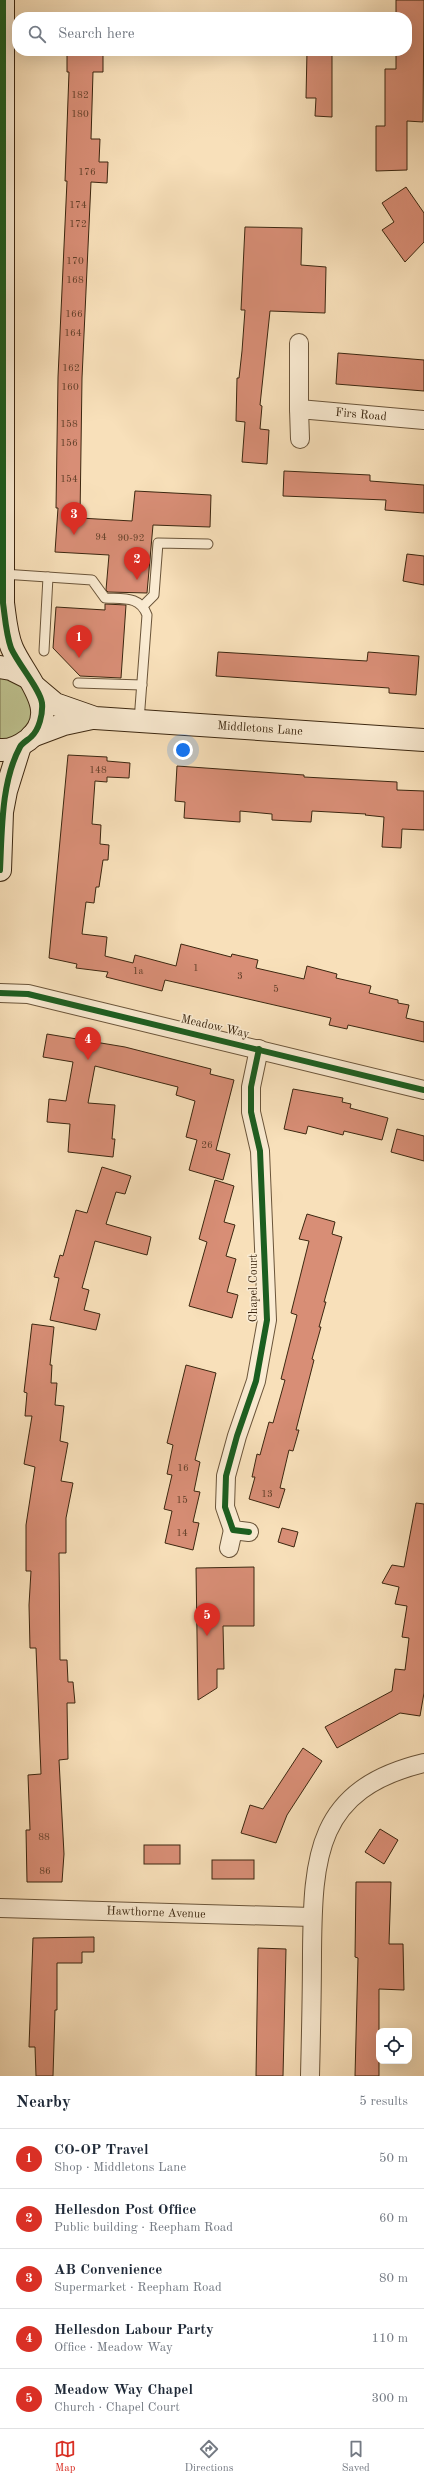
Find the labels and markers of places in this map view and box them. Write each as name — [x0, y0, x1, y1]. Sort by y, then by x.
pin: 3 — [61, 502, 87, 535]
pin: 2 — [124, 547, 150, 580]
pin: 1 — [66, 625, 92, 658]
pin: 4 — [75, 1027, 101, 1060]
pin: 5 — [194, 1603, 220, 1636]

